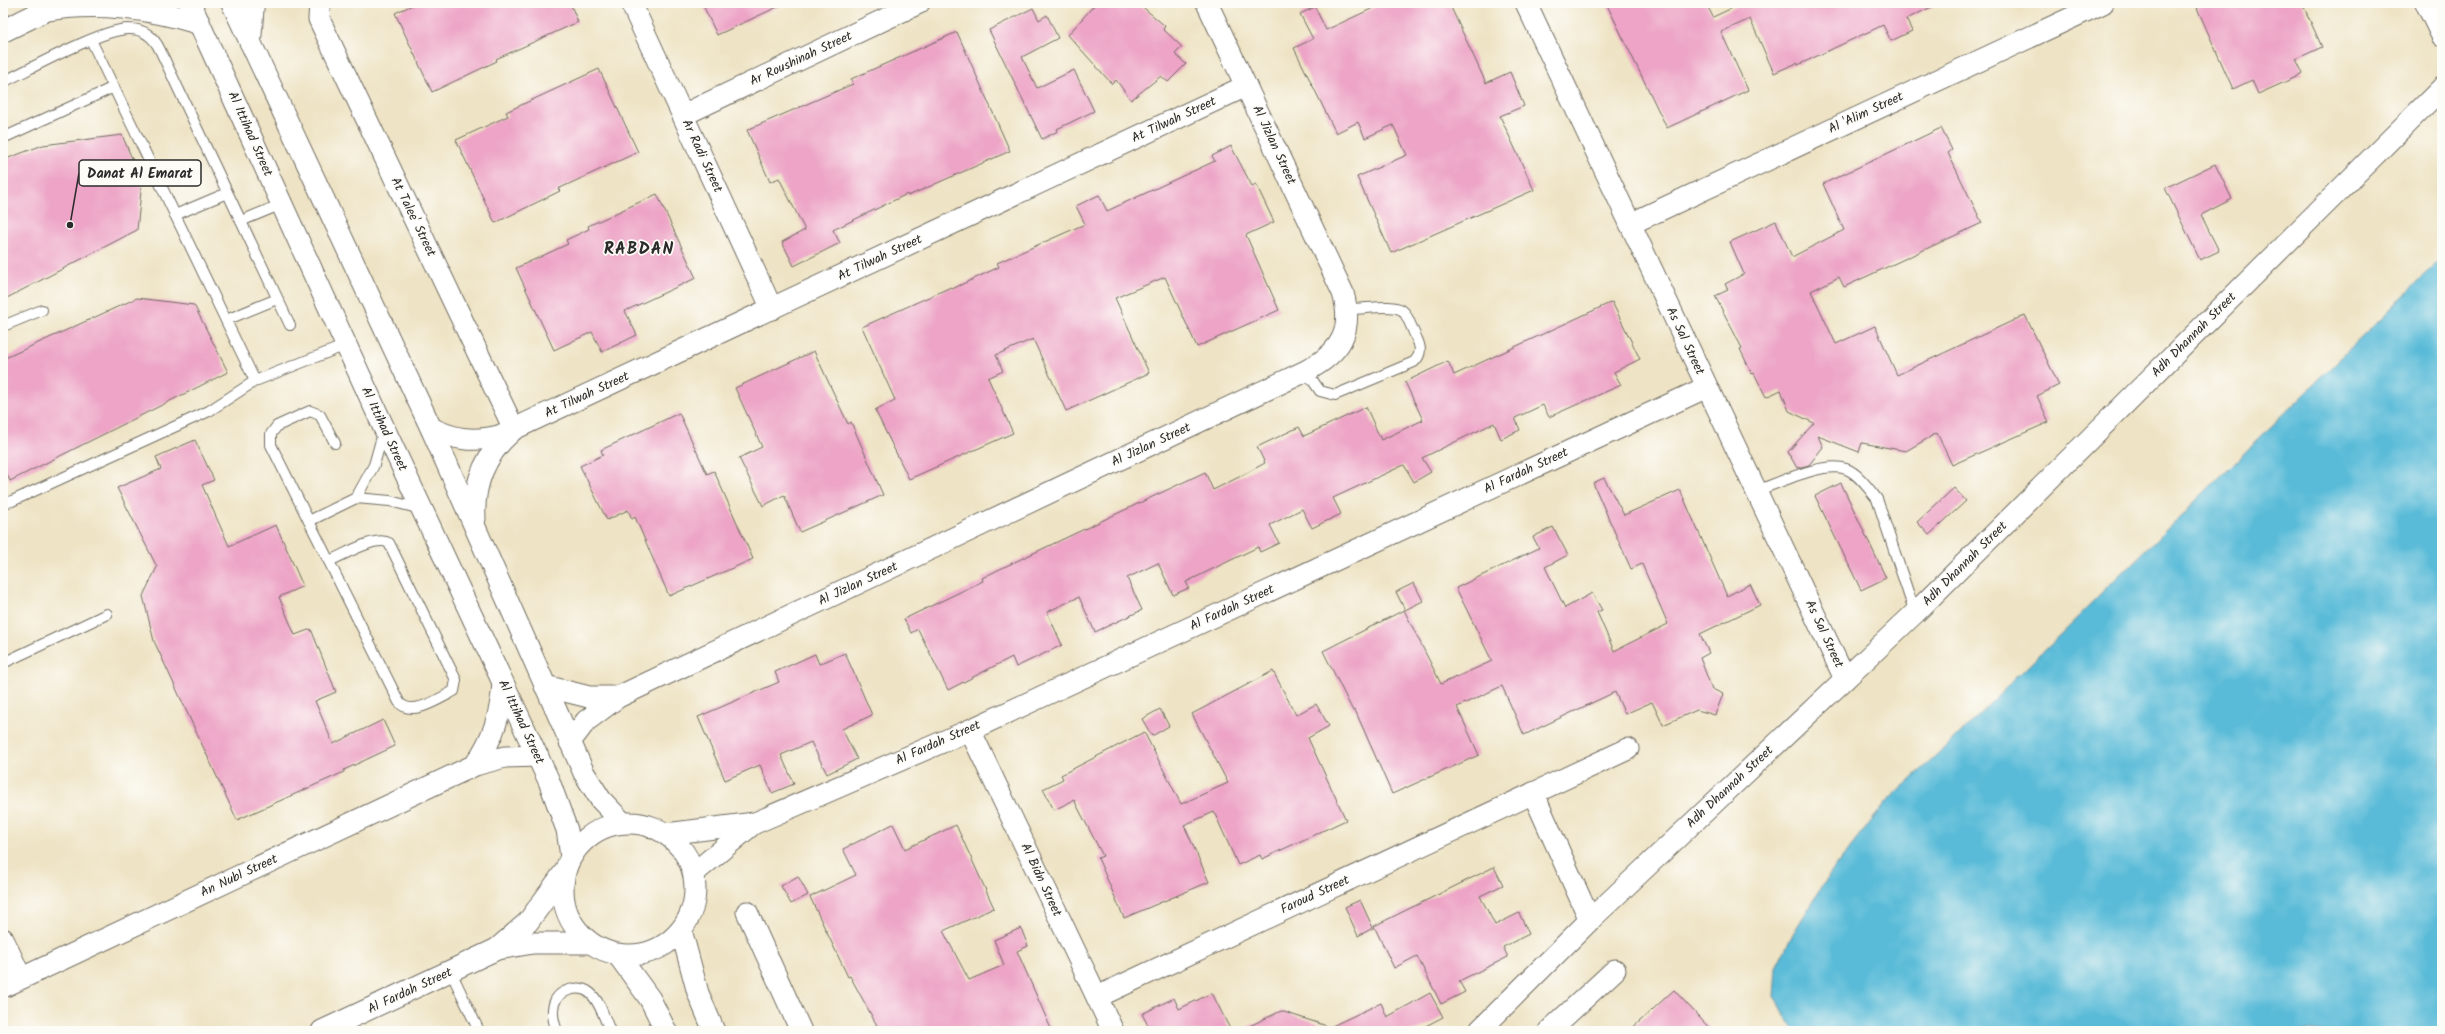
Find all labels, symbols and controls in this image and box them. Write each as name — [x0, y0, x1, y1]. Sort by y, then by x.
street label: Ar Roushinah Street — [746, 26, 857, 92]
street label: Al 'Alim Street — [1825, 86, 1908, 140]
street label: Al Ittihad Street — [222, 88, 279, 181]
street label: At Tilwah Street — [1128, 91, 1221, 149]
street label: Al Jizlan Street — [1246, 102, 1302, 189]
street label: Ar Radi Street — [676, 116, 729, 197]
callout: Danat Al Emarat — [79, 160, 201, 186]
text: Danat Al Emarat — [87, 163, 194, 185]
street label: At Talee' Street — [385, 174, 442, 261]
street label: At Tilwah Street — [834, 229, 927, 287]
district label: RABDAN — [604, 236, 674, 263]
street label: Adh Dhannah Street — [2147, 287, 2242, 382]
street label: As Sal Street — [1660, 303, 1710, 379]
street label: At Tilwah Street — [541, 366, 634, 424]
street label: Al Ittihad Street — [355, 383, 413, 476]
street label: Al Jizlan Street — [1108, 417, 1195, 473]
street label: Al Fardah Street — [1480, 442, 1573, 500]
street label: Adh Dhannah Street — [1918, 516, 2013, 611]
street label: Al Jizlan Street — [815, 556, 902, 612]
street label: Al Fardah Street — [1186, 579, 1279, 637]
street label: As Sal Street — [1799, 596, 1849, 672]
street label: Al Ittihad Street — [492, 676, 550, 769]
street label: Al Fardah Street — [892, 714, 985, 771]
street label: Adh Dhannah Street — [1681, 740, 1779, 833]
street label: Al Bidn Street — [1015, 840, 1068, 921]
street label: An Nubl Street — [197, 848, 282, 903]
street label: Faroud Street — [1277, 869, 1354, 920]
street label: Al Fardah Street — [364, 962, 457, 1020]

